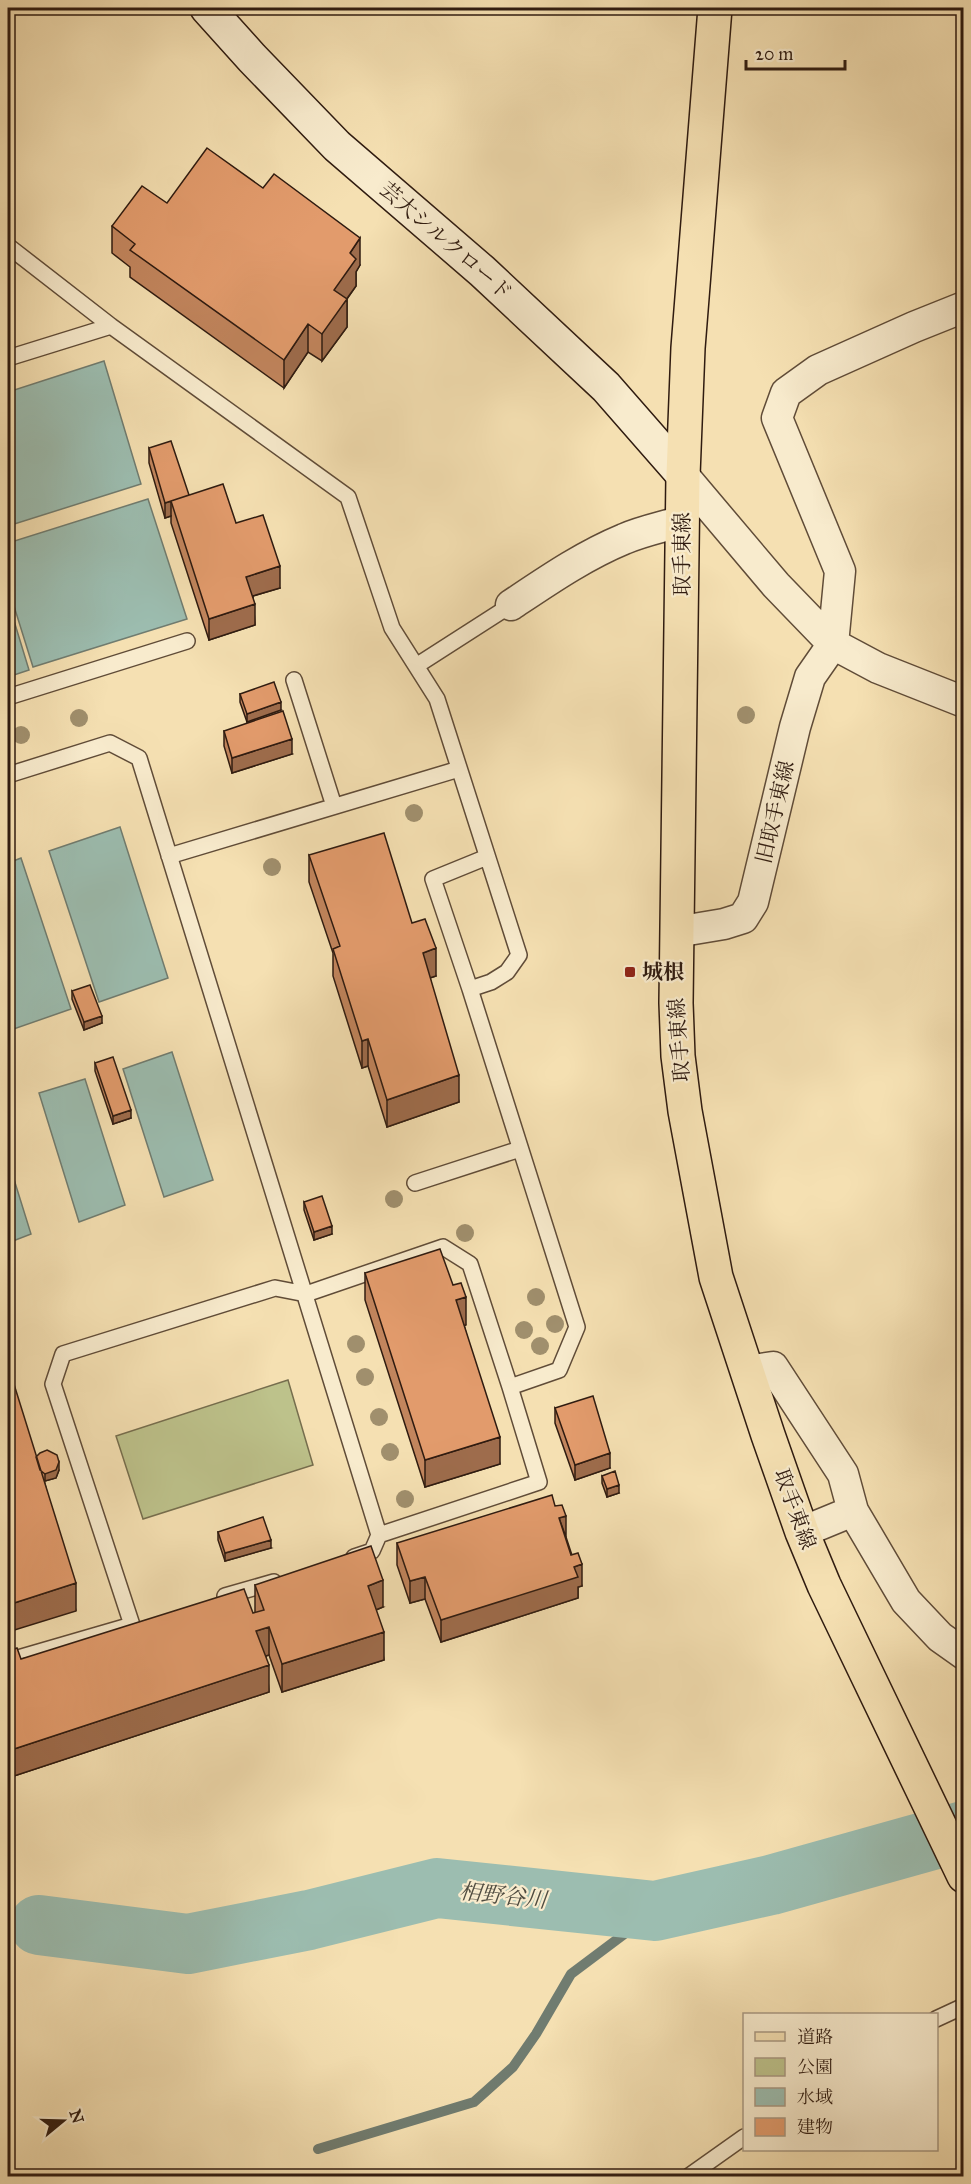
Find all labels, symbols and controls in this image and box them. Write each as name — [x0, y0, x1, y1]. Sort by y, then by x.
scale bar — [746, 33, 845, 71]
text: 20 m — [755, 43, 793, 65]
street label: 芸大シルクロード — [374, 176, 518, 306]
street label: 取手東線 — [669, 512, 695, 596]
street label: 旧取手東線 — [751, 758, 799, 866]
place label: 城根 — [642, 959, 684, 985]
marker: 城根 — [623, 965, 637, 979]
street label: 取手東線 — [663, 997, 695, 1083]
street label: 取手東線 — [768, 1465, 822, 1553]
water label: 相野谷川 — [458, 1877, 550, 1914]
legend — [743, 2013, 938, 2151]
text: 道路 — [797, 2026, 833, 2048]
text: 公園 — [797, 2056, 833, 2078]
text: 水域 — [797, 2086, 833, 2108]
north arrow — [33, 2091, 93, 2151]
text: N — [66, 2107, 88, 2126]
text: 建物 — [797, 2116, 833, 2138]

